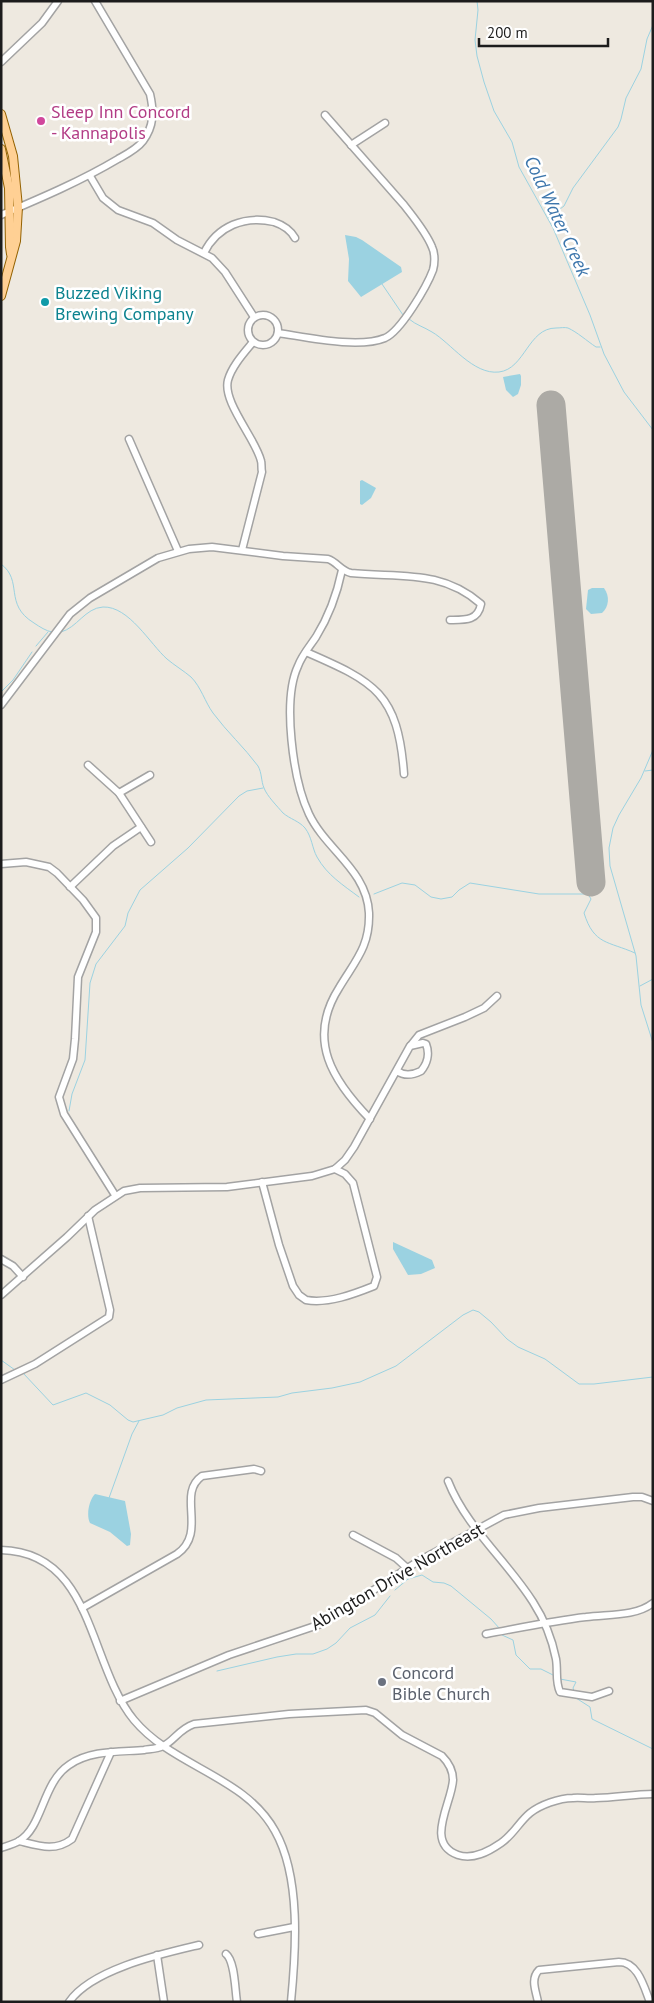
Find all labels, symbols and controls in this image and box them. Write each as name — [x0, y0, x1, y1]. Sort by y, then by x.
scale bar — [479, 15, 608, 47]
text: 200 m — [487, 23, 528, 42]
place label: Sleep Inn Concord - Kannapolis — [51, 100, 190, 144]
marker: Sleep Inn Concord - Kannapolis — [35, 115, 47, 127]
water label: Cold Water Creek — [520, 152, 597, 281]
place label: Buzzed Viking Brewing Company — [55, 281, 194, 325]
marker: Buzzed Viking Brewing Company — [39, 296, 51, 308]
street label: Abington Drive Northeast — [306, 1517, 488, 1635]
place label: Concord Bible Church — [392, 1661, 490, 1705]
marker: Concord Bible Church — [376, 1676, 388, 1688]

